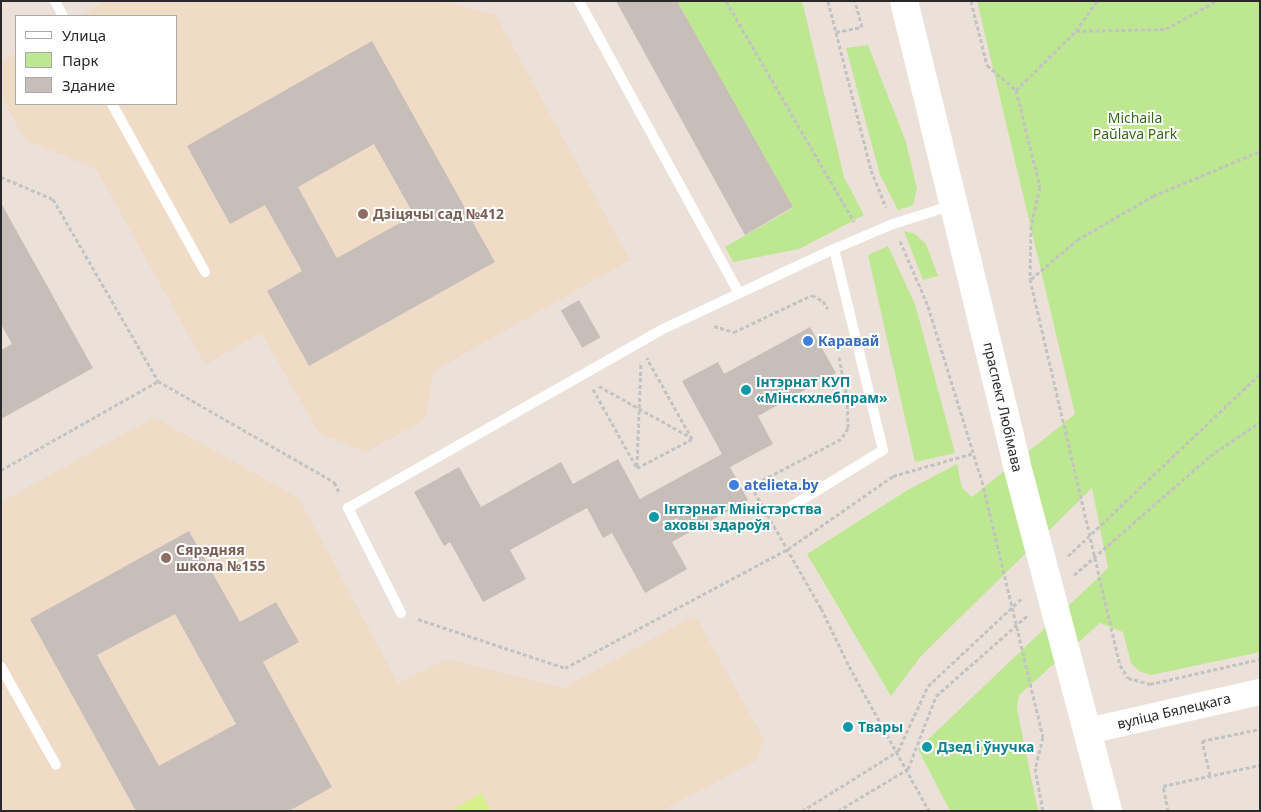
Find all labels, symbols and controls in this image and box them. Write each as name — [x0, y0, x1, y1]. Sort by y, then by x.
legend — [15, 15, 178, 105]
text: Улица — [62, 25, 106, 45]
text: Парк — [62, 50, 98, 70]
text: Здание — [62, 75, 115, 95]
park label: Michaila Paŭlava Park — [1093, 110, 1177, 142]
place label: Дзіцячы сад №412 — [373, 206, 504, 222]
marker: Дзіцячы сад №412 — [357, 208, 369, 220]
place label: Каравай — [818, 333, 879, 349]
marker: Каравай — [802, 335, 814, 347]
street label: праспект Любімава — [980, 341, 1026, 473]
place label: Інтэрнат КУП «Мінскхлебпрам» — [756, 374, 888, 407]
marker: Інтэрнат КУП «Мінскхлебпрам» — [740, 384, 752, 396]
place label: atelieta.by — [744, 477, 818, 493]
marker: atelieta.by — [728, 479, 740, 491]
place label: Інтэрнат Міністэрства аховы здароўя — [664, 501, 822, 534]
marker: Інтэрнат Міністэрства аховы здароўя — [648, 511, 660, 523]
place label: Сярэдняя школа №155 — [176, 542, 266, 574]
marker: Сярэдняя школа №155 — [160, 552, 172, 564]
street label: вуліца Бялецкага — [1116, 690, 1232, 732]
place label: Твары — [858, 719, 903, 735]
marker: Твары — [842, 721, 854, 733]
place label: Дзед і ўнучка — [937, 739, 1034, 755]
marker: Дзед і ўнучка — [921, 741, 933, 753]

